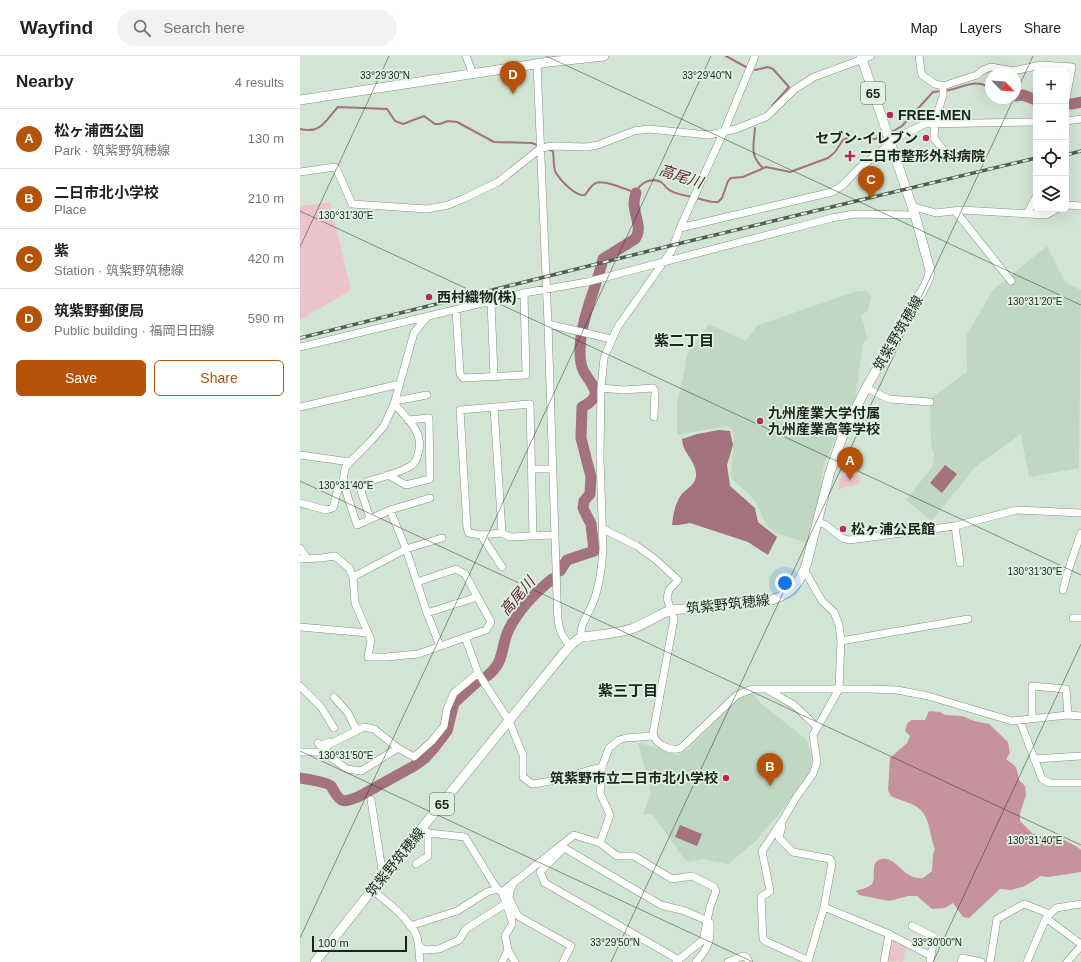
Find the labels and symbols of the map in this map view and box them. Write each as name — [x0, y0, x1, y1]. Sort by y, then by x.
pin: D — [500, 61, 526, 94]
north arrow — [985, 68, 1021, 104]
text: 33°29'30"N — [360, 70, 410, 81]
text: 33°29'40"N — [682, 70, 732, 81]
road number: 65 — [861, 82, 885, 104]
place label: FREE-MEN — [898, 107, 971, 123]
marker: FREE-MEN — [885, 110, 895, 120]
place label: セブン-イレブン — [815, 130, 918, 146]
marker: セブン-イレブン — [921, 133, 931, 143]
place label: 二日市整形外科病院 — [859, 148, 985, 164]
marker: 二日市整形外科病院 — [844, 150, 856, 162]
water label: 高尾川 — [657, 161, 707, 192]
pin: C — [858, 166, 884, 199]
text: 130°31'30"E — [318, 210, 374, 221]
place label: 西村織物(株) — [437, 289, 516, 305]
marker: 西村織物(株) — [424, 292, 434, 302]
street label: 筑紫野筑穂線 — [870, 293, 926, 373]
text: 130°31'20"E — [1007, 296, 1063, 307]
district label: 紫二丁目 — [654, 332, 714, 349]
place label: 九州産業大学付属 九州産業高等学校 — [768, 405, 880, 437]
marker: 九州産業大学付属 九州産業高等学校 — [755, 416, 765, 426]
pin: A — [837, 447, 863, 480]
text: 130°31'40"E — [318, 480, 374, 491]
place label: 松ヶ浦公民館 — [851, 521, 935, 537]
marker: 松ヶ浦公民館 — [838, 524, 848, 534]
text: 130°31'30"E — [1007, 566, 1063, 577]
water label: 高尾川 — [496, 572, 539, 619]
your location — [775, 573, 795, 593]
street label: 筑紫野筑穂線 — [685, 592, 771, 616]
district label: 紫三丁目 — [598, 682, 658, 699]
text: 130°31'50"E — [318, 750, 374, 761]
pin: B — [757, 753, 783, 786]
place label: 筑紫野市立二日市北小学校 — [550, 770, 718, 786]
marker: 筑紫野市立二日市北小学校 — [721, 773, 731, 783]
road number: 65 — [430, 793, 454, 815]
street label: 筑紫野筑穂線 — [362, 824, 428, 900]
text: 130°31'40"E — [1007, 835, 1063, 846]
scale bar — [312, 934, 407, 953]
text: 33°29'50"N — [590, 937, 640, 948]
text: 33°30'00"N — [912, 937, 962, 948]

